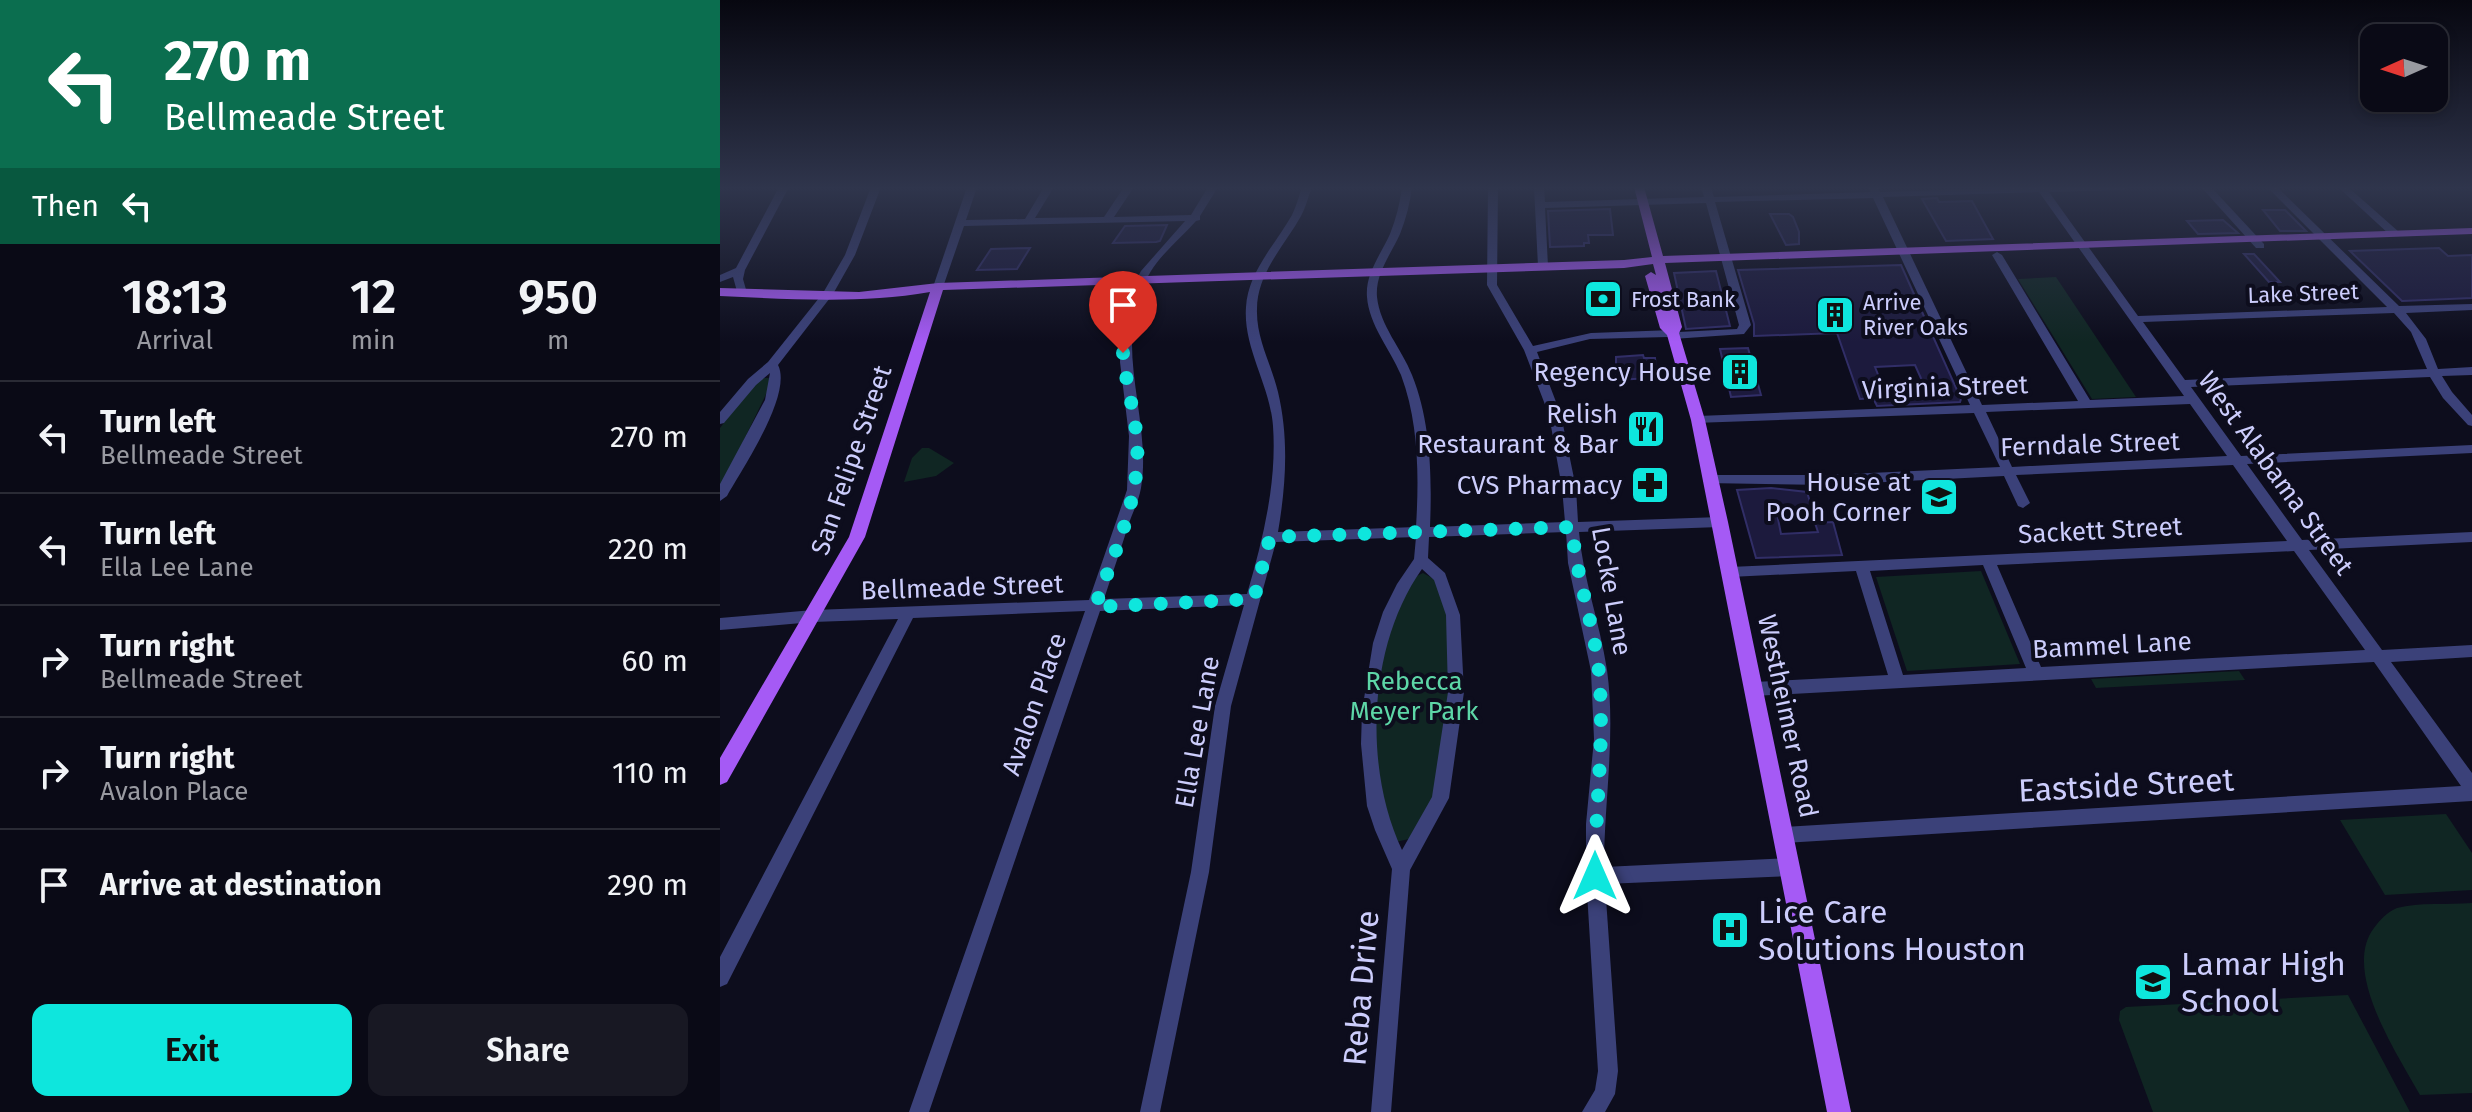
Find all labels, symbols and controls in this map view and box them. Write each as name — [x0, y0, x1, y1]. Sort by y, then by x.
north arrow — [2360, 24, 2448, 112]
map controls — [2360, 24, 2448, 112]
text: 270 m — [164, 28, 311, 95]
icon: left — [32, 32, 136, 136]
text: Bellmeade Street — [164, 96, 445, 140]
icon: left — [115, 184, 159, 228]
text: Then — [32, 188, 99, 224]
text: 18:13 — [122, 268, 228, 326]
text: 12 — [350, 268, 396, 326]
text: 950 — [518, 268, 598, 326]
pin — [1089, 271, 1157, 353]
bank icon: Frost Bank — [1582, 278, 1624, 320]
street label: Lake Street — [2247, 278, 2359, 309]
icon: arrive — [1101, 283, 1145, 327]
place label: Frost Bank — [1631, 286, 1736, 313]
place label: Arrive River Oaks — [1863, 289, 1968, 341]
building icon: Arrive River Oaks — [1814, 294, 1856, 336]
text: Arrival — [137, 325, 213, 356]
text: min — [351, 325, 396, 356]
text: m — [547, 325, 569, 356]
building icon: Regency House — [1719, 351, 1761, 393]
place label: Regency House — [1534, 357, 1712, 388]
street label: San Felipe Street — [805, 361, 899, 559]
street label: West Alabama Street — [2191, 366, 2360, 581]
street label: Virginia Street — [1861, 369, 2029, 406]
place label: Relish Restaurant & Bar — [1417, 399, 1618, 460]
text: Turn left — [100, 404, 216, 440]
restaurant icon: Relish Restaurant & Bar — [1625, 408, 1667, 450]
icon: left — [32, 415, 76, 459]
text: 270 m — [610, 419, 688, 455]
street label: Ferndale Street — [2000, 426, 2181, 463]
text: Bellmeade Street — [100, 440, 303, 471]
pharmacy icon: CVS Pharmacy — [1629, 464, 1671, 506]
place label: House at Pooh Corner — [1765, 467, 1912, 528]
place label: CVS Pharmacy — [1457, 470, 1622, 501]
school or university icon: House at Pooh Corner — [1918, 476, 1960, 518]
street label: Sackett Street — [2017, 511, 2183, 550]
text: Turn left — [100, 516, 216, 552]
street label: Locke Lane — [1585, 524, 1638, 658]
icon: left — [32, 527, 76, 571]
text: 220 m — [608, 531, 688, 567]
text: Ella Lee Lane — [100, 552, 254, 583]
street label: Bellmeade Street — [860, 568, 1064, 607]
street label: Westheimer Road — [1751, 612, 1824, 821]
street label: Bammel Lane — [2032, 626, 2192, 665]
text: Turn right — [100, 628, 235, 664]
street label: Avalon Place — [996, 629, 1073, 779]
icon: right — [32, 639, 76, 683]
text: 60 m — [622, 643, 688, 679]
street label: Ella Lee Lane — [1169, 654, 1226, 810]
text: Bellmeade Street — [100, 664, 303, 695]
park label: Rebecca Meyer Park — [1349, 666, 1479, 727]
text: Turn right — [100, 740, 235, 776]
icon: right — [32, 751, 76, 795]
text: 110 m — [612, 755, 688, 791]
street label: Eastside Street — [2017, 760, 2235, 810]
text: Avalon Place — [100, 776, 249, 807]
position arrow — [1553, 834, 1637, 918]
icon: arrive — [32, 863, 76, 907]
text: Arrive at destination — [100, 867, 382, 903]
text: 290 m — [607, 867, 688, 903]
place label: Lice Care Solutions Houston — [1758, 893, 2026, 968]
street label: Reba Drive — [1335, 909, 1387, 1067]
hospital icon: Lice Care Solutions Houston — [1709, 909, 1751, 951]
place label: Lamar High School — [2181, 945, 2346, 1020]
school or university icon: Lamar High School — [2132, 961, 2174, 1003]
button: Exit — [32, 1004, 352, 1096]
button: Share — [368, 1004, 688, 1096]

